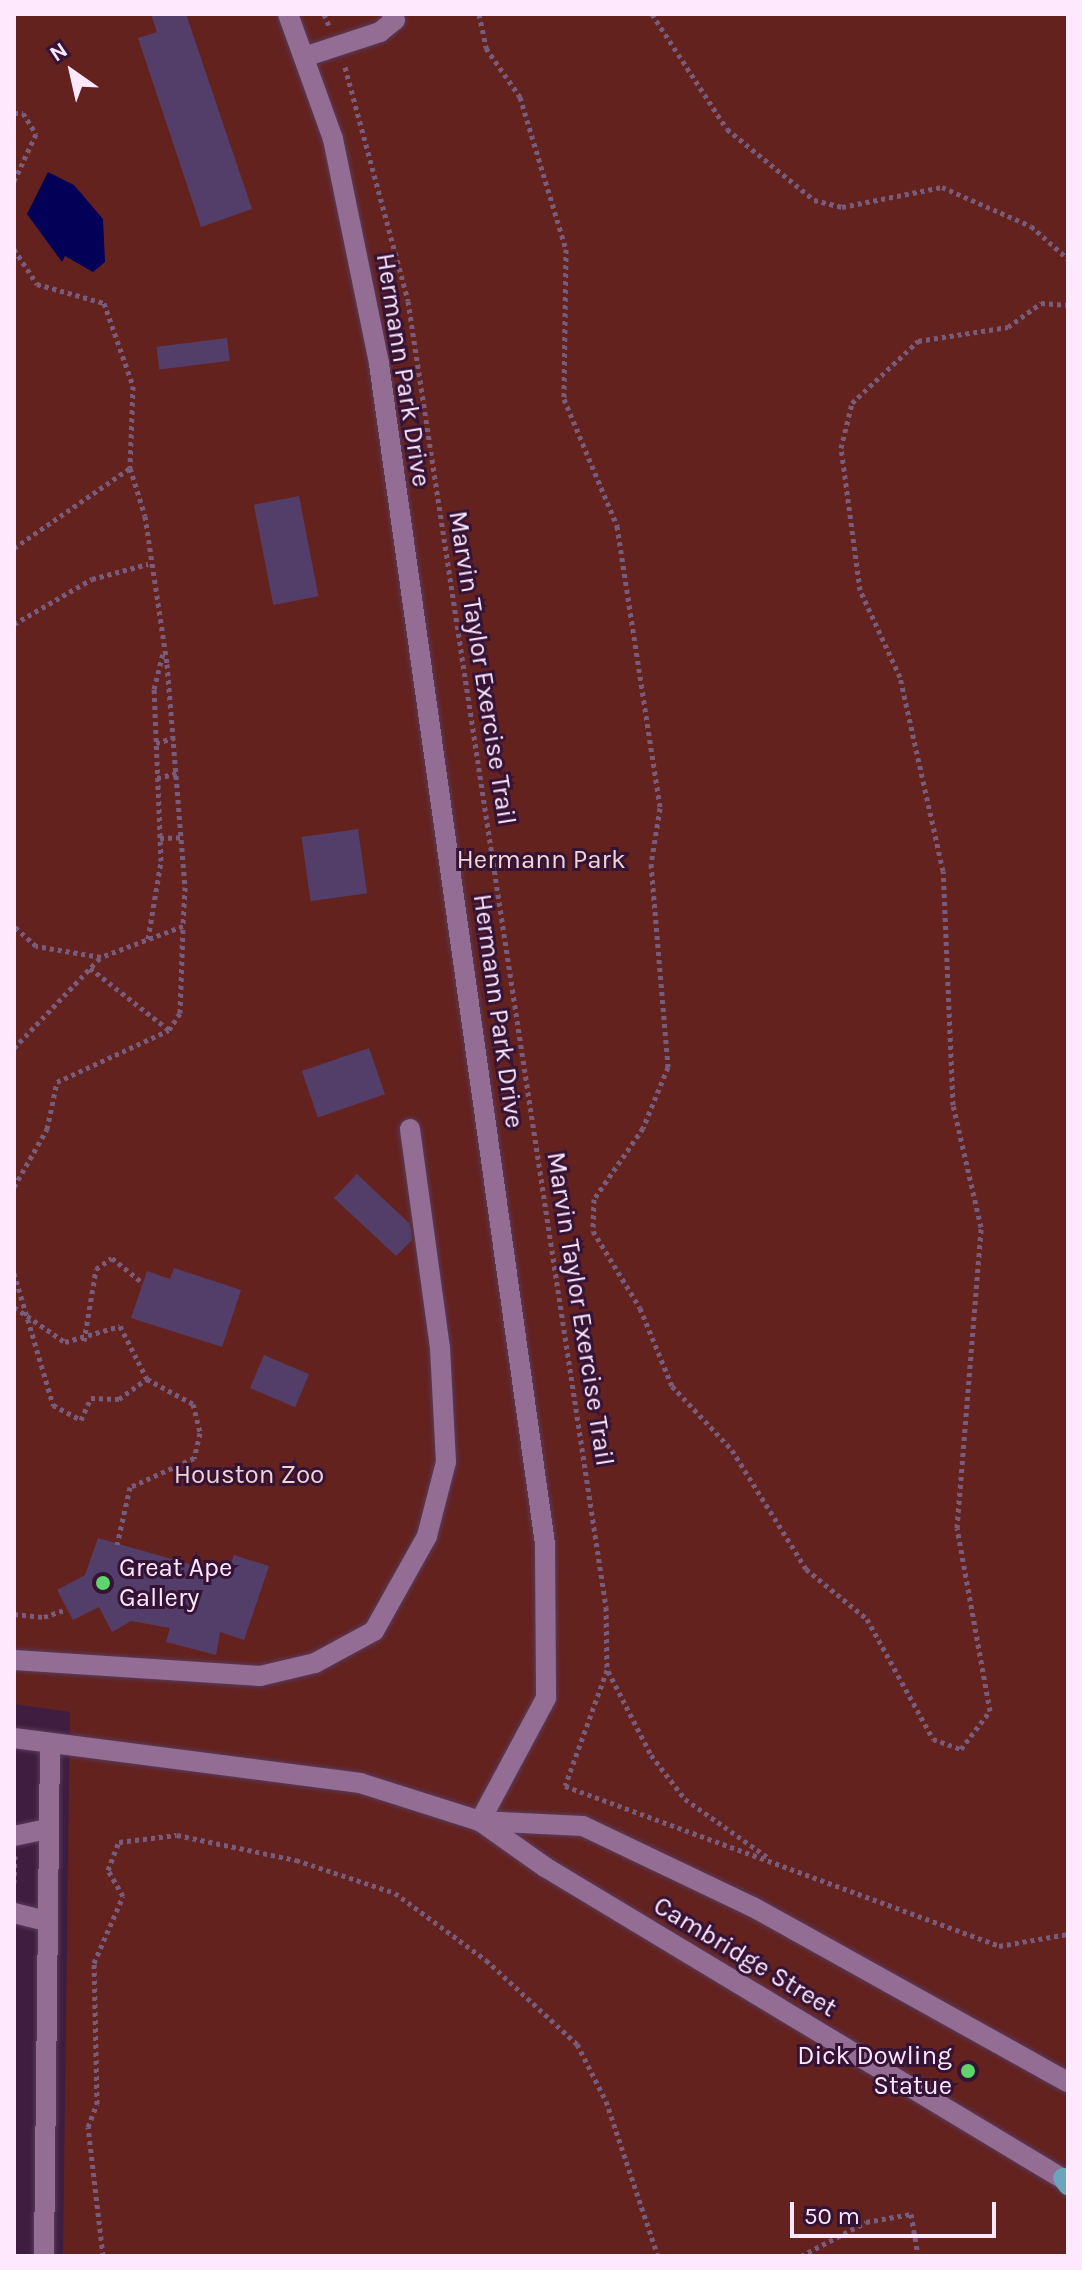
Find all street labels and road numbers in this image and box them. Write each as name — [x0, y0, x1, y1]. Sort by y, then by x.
street label: Hermann Park Drive — [369, 251, 437, 489]
street label: Marvin Taylor Exercise Trail — [442, 509, 522, 827]
street label: Hermann Park Drive — [466, 892, 530, 1130]
street label: Marvin Taylor Exercise Trail — [540, 1150, 620, 1468]
street label: Cambridge Street — [648, 1890, 842, 2024]

